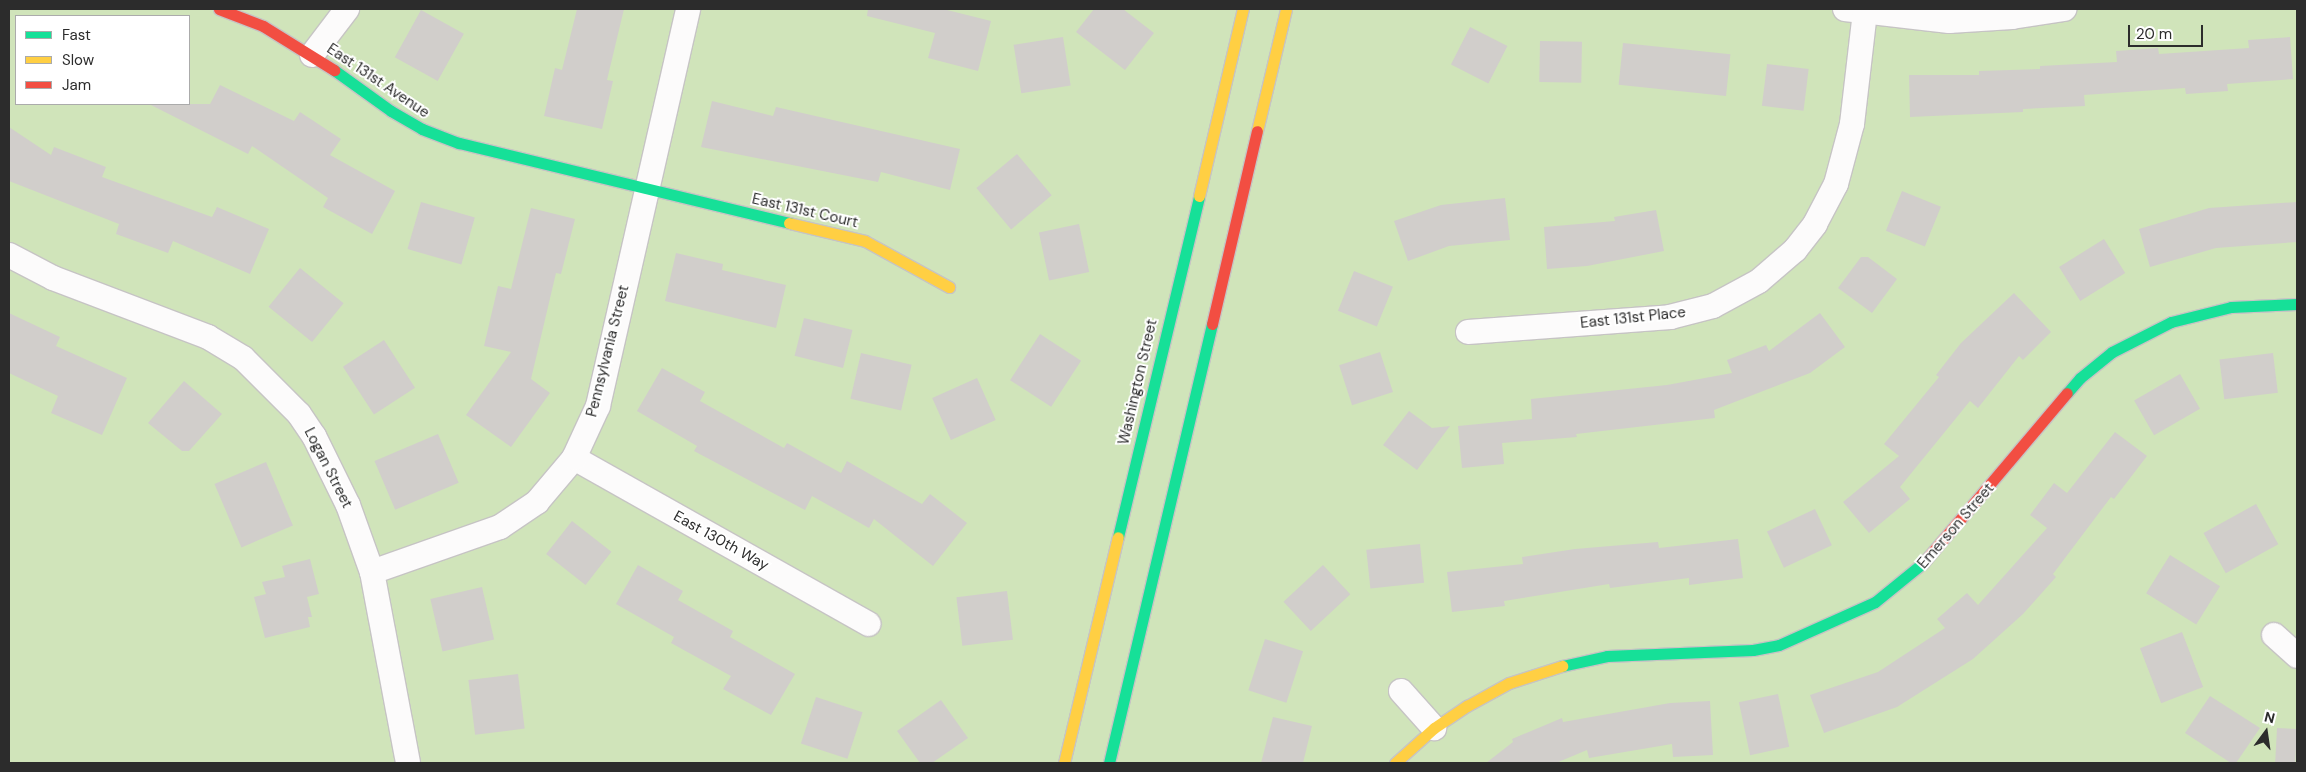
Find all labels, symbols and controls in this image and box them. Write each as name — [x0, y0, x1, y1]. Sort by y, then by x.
legend — [15, 15, 190, 105]
scale bar — [2131, 15, 2206, 47]
text: 20 m — [2136, 24, 2172, 44]
text: Fast — [62, 25, 91, 45]
street label: East 131st Avenue — [323, 40, 433, 122]
text: Slow — [62, 50, 94, 70]
text: Jam — [62, 75, 91, 95]
street label: East 131st Court — [750, 190, 860, 232]
street label: Pennsylvania Street — [583, 283, 633, 419]
street label: East 131st Place — [1579, 304, 1687, 332]
street label: Washington Street — [1115, 317, 1161, 447]
street label: Logan Street — [300, 425, 356, 511]
street label: Emerson Street — [1914, 480, 1998, 572]
street label: East 130th Way — [670, 507, 772, 575]
north arrow — [2241, 707, 2291, 757]
text: N — [2262, 707, 2277, 727]

